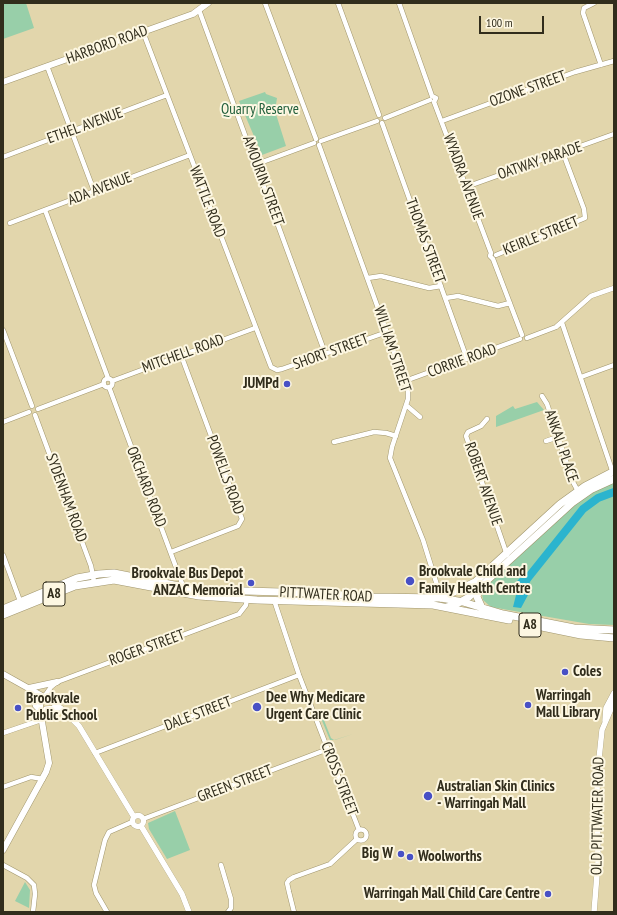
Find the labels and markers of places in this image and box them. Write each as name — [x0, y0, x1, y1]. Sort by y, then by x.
place label: JUMPd — [243, 375, 279, 393]
marker: JUMPd — [282, 379, 292, 389]
place label: Brookvale Child and Family Health Centre — [419, 563, 531, 598]
place label: Brookvale Bus Depot ANZAC Memorial — [132, 565, 243, 600]
marker: Brookvale Child and Family Health Centre — [404, 575, 416, 587]
marker: Brookvale Bus Depot ANZAC Memorial — [246, 578, 256, 588]
place label: Coles — [573, 663, 601, 681]
marker: Coles — [560, 667, 570, 677]
place label: Warringah Mall Library — [536, 687, 600, 722]
place label: Dee Why Medicare Urgent Care Clinic — [266, 689, 365, 724]
place label: Brookvale Public School — [26, 690, 97, 725]
marker: Warringah Mall Library — [523, 700, 533, 710]
marker: Dee Why Medicare Urgent Care Clinic — [251, 701, 263, 713]
marker: Brookvale Public School — [13, 703, 23, 713]
place label: Australian Skin Clinics - Warringah Mall — [437, 778, 555, 813]
marker: Australian Skin Clinics - Warringah Mall — [422, 790, 434, 802]
place label: Big W — [362, 845, 393, 863]
place label: Woolworths — [418, 848, 482, 866]
marker: Big W — [396, 849, 406, 859]
marker: Woolworths — [405, 852, 415, 862]
place label: Warringah Mall Child Care Centre — [364, 885, 540, 903]
marker: Warringah Mall Child Care Centre — [543, 889, 553, 899]

